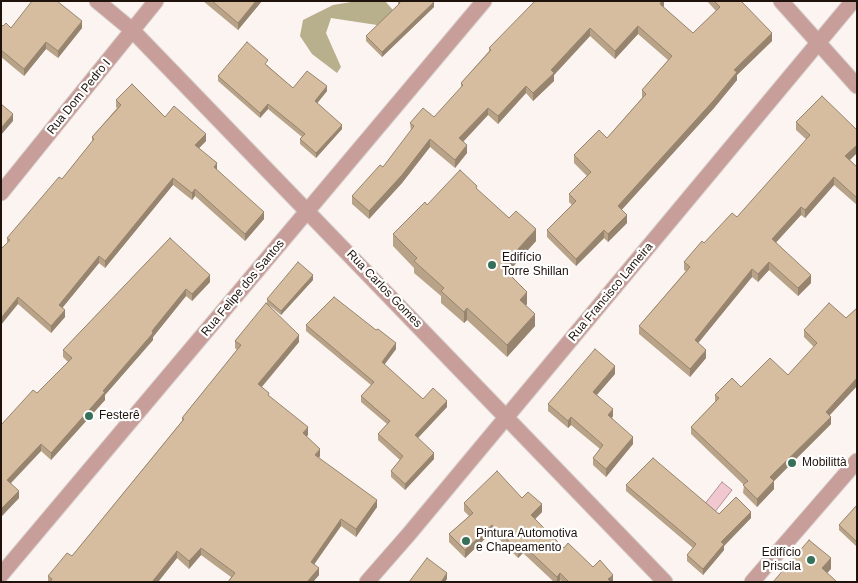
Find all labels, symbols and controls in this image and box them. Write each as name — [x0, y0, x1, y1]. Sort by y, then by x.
street label: Rua Dom Pedro I — [44, 56, 114, 138]
street label: Rua Felipe dos Santos — [198, 237, 288, 339]
street label: Rua Francisco Lameira — [566, 240, 656, 344]
street label: Rua Carlos Gomes — [343, 247, 425, 331]
place label: Edifício Torre Shillan — [502, 251, 569, 279]
marker: Edifício Torre Shillan — [486, 259, 498, 271]
place label: Festerê — [99, 409, 140, 423]
marker: Festerê — [83, 410, 95, 422]
place label: Mobilittà — [802, 456, 847, 470]
marker: Mobilittà — [786, 457, 798, 469]
place label: Pintura Automotiva e Chapeamento — [476, 527, 577, 555]
marker: Pintura Automotiva e Chapeamento — [460, 535, 472, 547]
place label: Edifício Priscila — [762, 546, 801, 574]
marker: Edifício Priscila — [805, 554, 817, 566]

